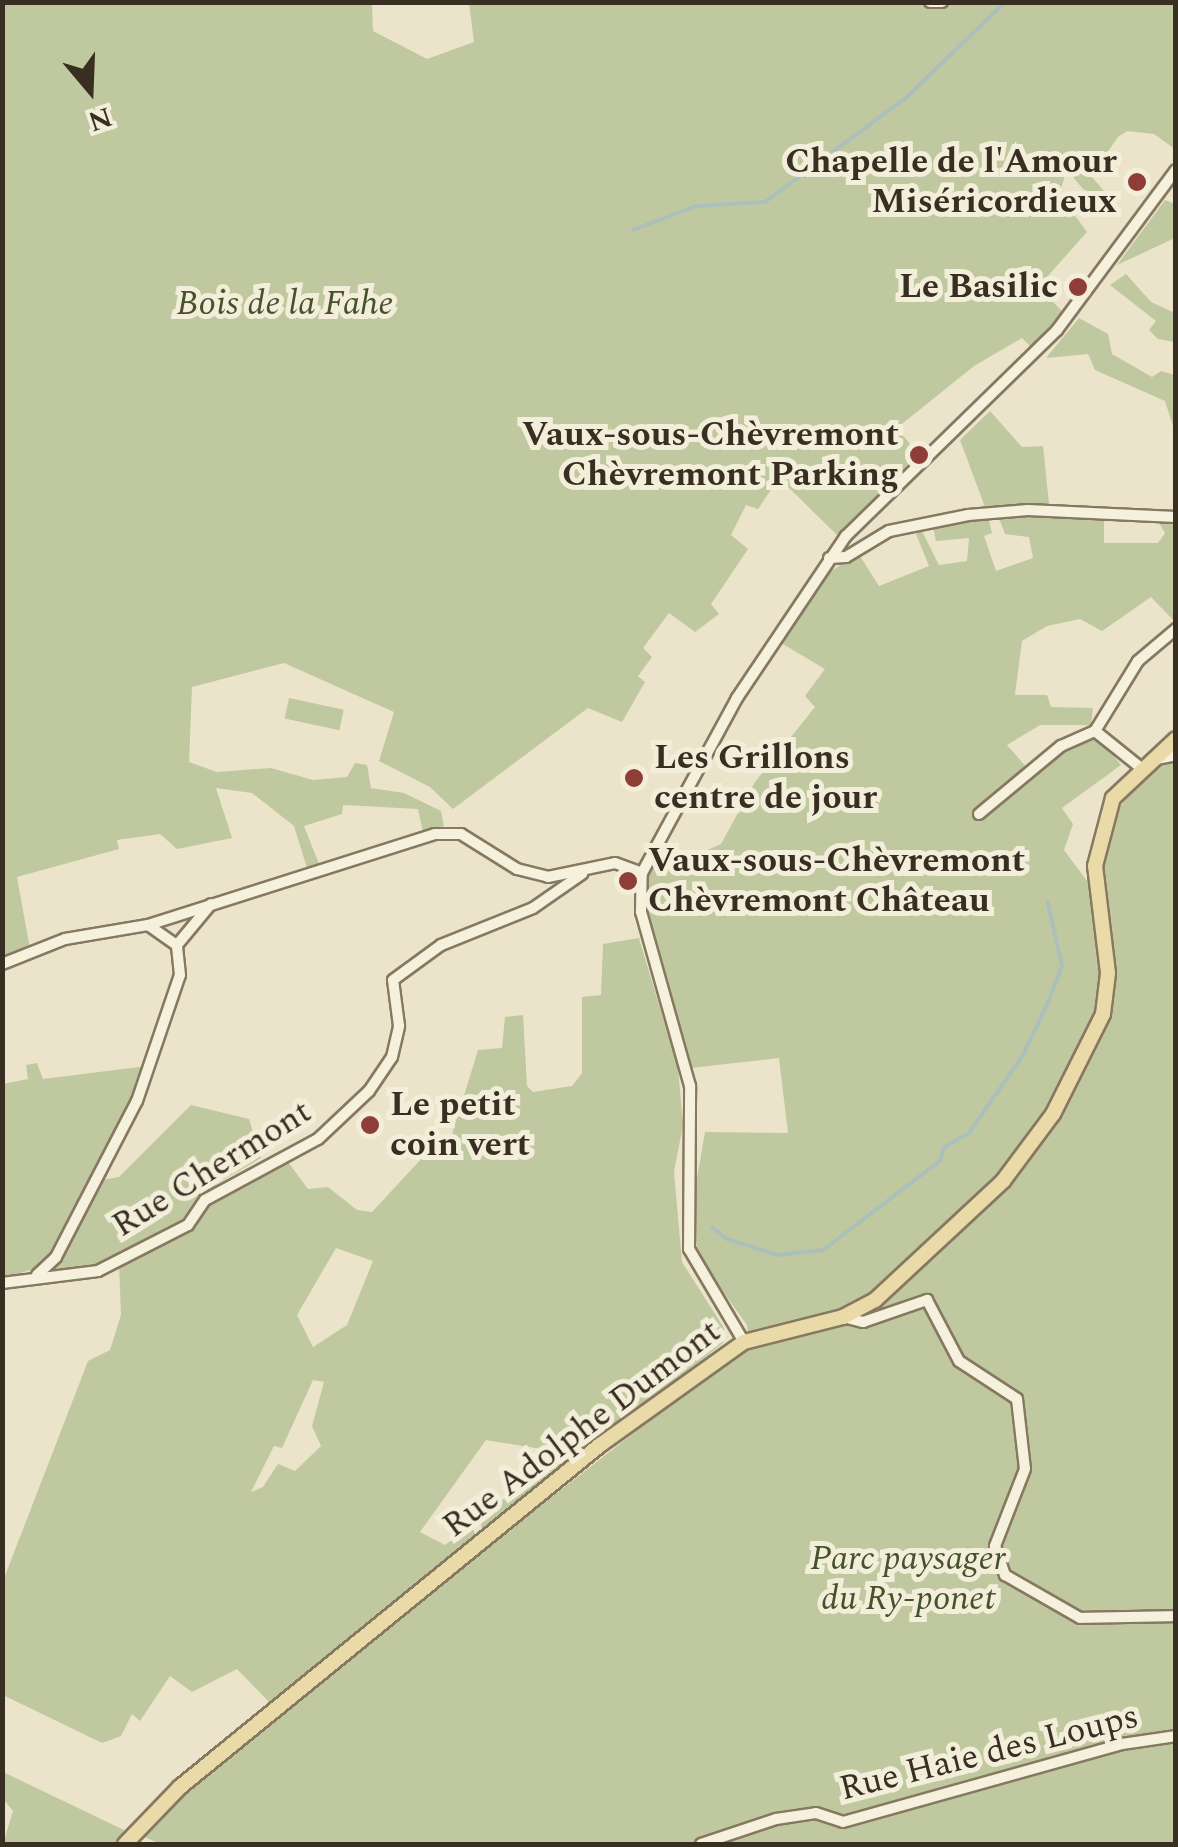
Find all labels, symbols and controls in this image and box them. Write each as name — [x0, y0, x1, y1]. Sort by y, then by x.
north arrow — [40, 40, 140, 140]
text: N — [82, 95, 118, 143]
place label: Chapelle de l'Amour Miséricordieux — [785, 141, 1117, 223]
marker: Chapelle de l'Amour Miséricordieux — [1126, 171, 1148, 193]
place label: Le Basilic — [899, 266, 1058, 308]
marker: Le Basilic — [1067, 276, 1089, 298]
park label: Bois de la Fahe — [176, 283, 394, 325]
place label: Vaux-sous-Chèvremont Chèvremont Parking — [522, 414, 899, 496]
marker: Vaux-sous-Chèvremont Chèvremont Parking — [908, 444, 930, 466]
place label: Les Grillons centre de jour — [654, 737, 877, 819]
marker: Les Grillons centre de jour — [623, 767, 645, 789]
place label: Vaux-sous-Chèvremont Chèvremont Château — [648, 840, 1025, 922]
marker: Vaux-sous-Chèvremont Chèvremont Château — [617, 870, 639, 892]
place label: Le petit coin vert — [390, 1084, 530, 1166]
street label: Rue Chermont — [105, 1091, 319, 1247]
marker: Le petit coin vert — [359, 1114, 381, 1136]
street label: Rue Adolphe Dumont — [435, 1311, 729, 1547]
park label: Parc paysager du Ry-ponet — [810, 1538, 1006, 1620]
street label: Rue Haie des Loups — [835, 1696, 1143, 1810]

